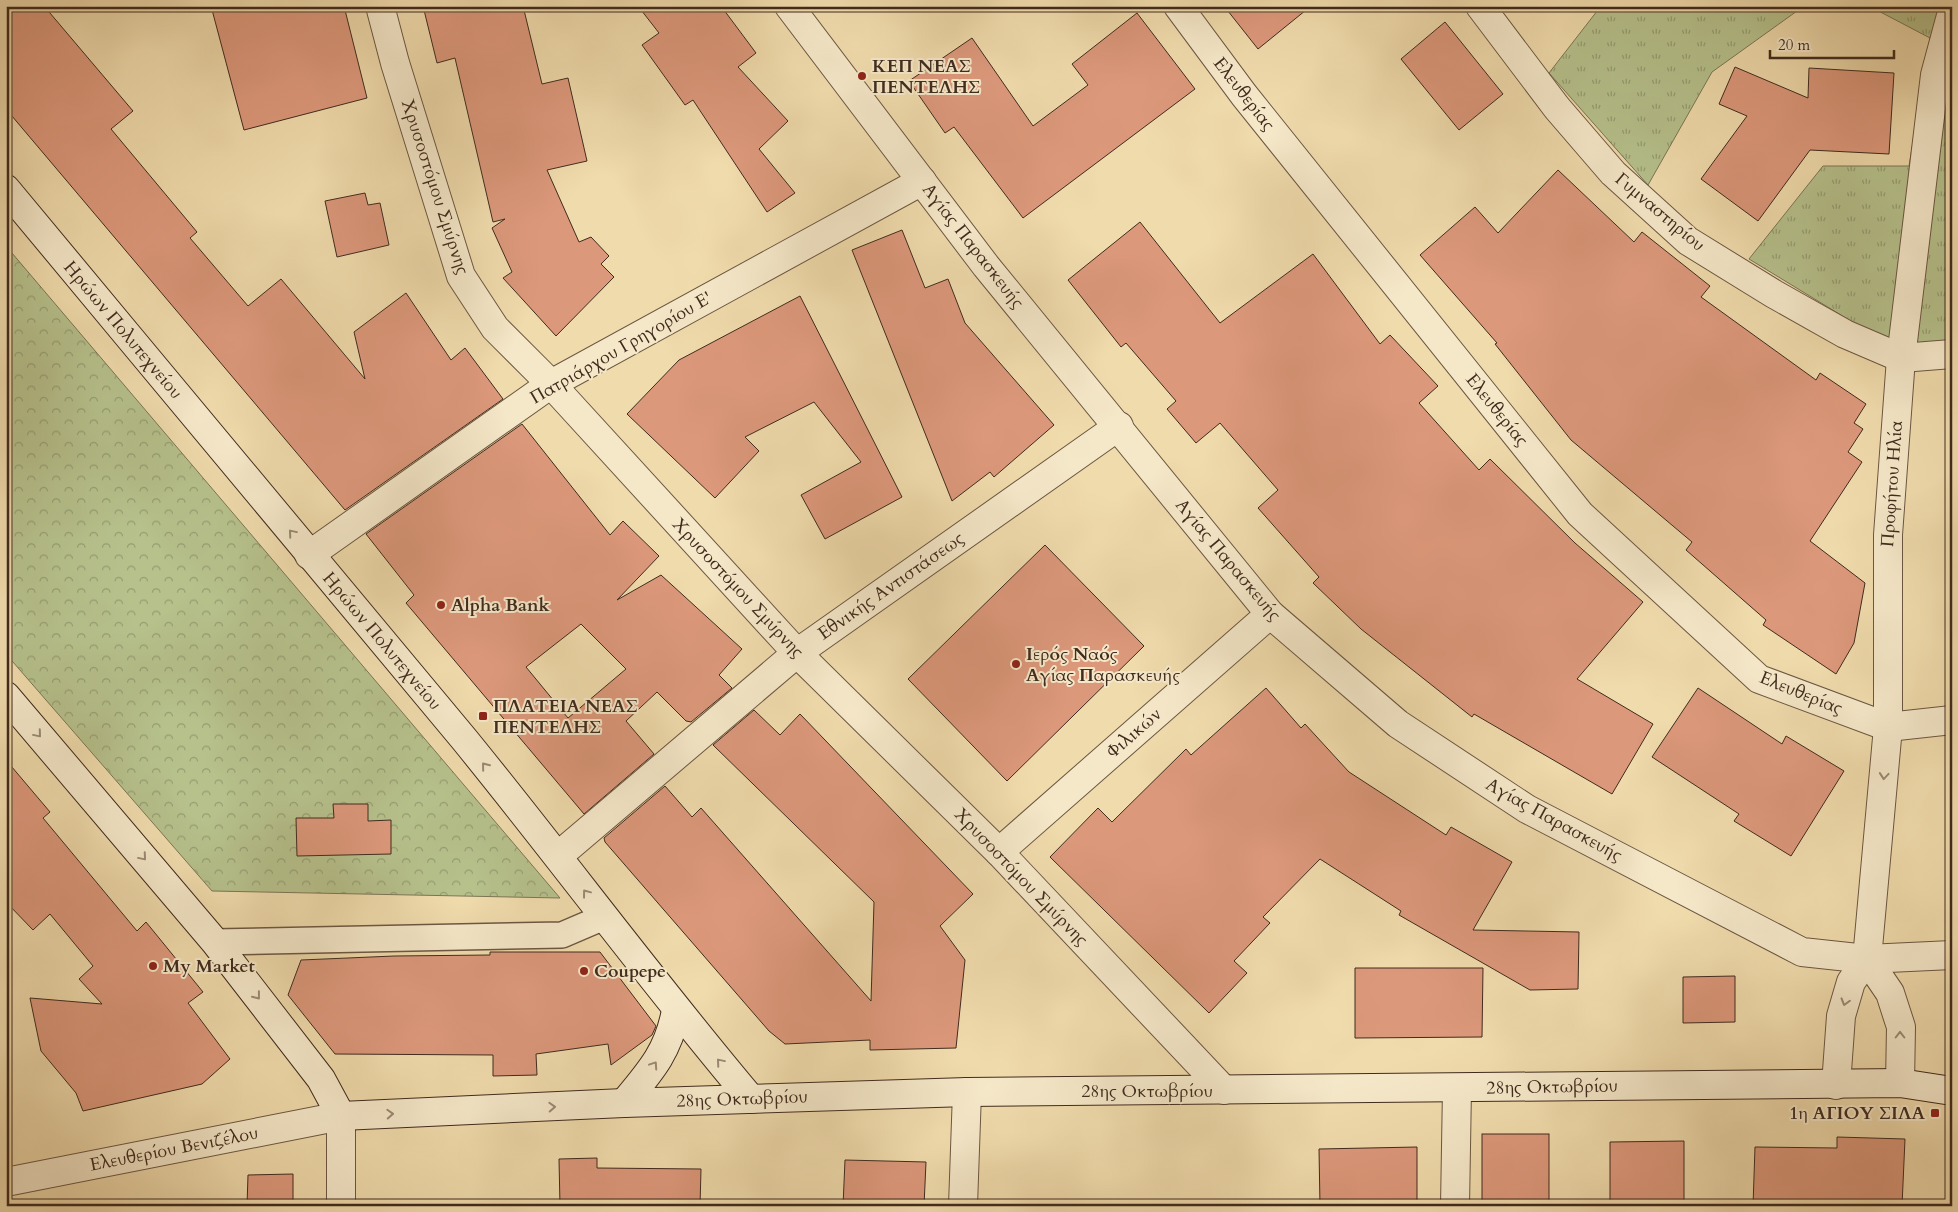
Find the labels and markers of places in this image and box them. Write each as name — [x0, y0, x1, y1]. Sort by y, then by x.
place label: ΚΕΠ ΝΕΑΣ ΠΕΝΤΕΛΗΣ — [872, 54, 980, 100]
marker: ΚΕΠ ΝΕΑΣ ΠΕΝΤΕΛΗΣ — [856, 70, 868, 82]
place label: Alpha Bank — [451, 593, 551, 618]
marker: Alpha Bank — [435, 599, 447, 611]
place label: Ιερός Ναός Αγίας Παρασκευής — [1026, 642, 1180, 688]
marker: Ιερός Ναός Αγίας Παρασκευής — [1010, 658, 1022, 670]
place label: ΠΛΑΤΕΙΑ ΝΕΑΣ ΠΕΝΤΕΛΗΣ — [493, 694, 638, 740]
marker: ΠΛΑΤΕΙΑ ΝΕΑΣ ΠΕΝΤΕΛΗΣ — [477, 710, 489, 722]
place label: My Market — [163, 954, 255, 979]
place label: Coupepe — [594, 959, 666, 984]
marker: My Market — [147, 960, 159, 972]
marker: Coupepe — [578, 965, 590, 977]
place label: 1η ΑΓΙΟΥ ΣΙΛΑ — [1789, 1101, 1925, 1126]
marker: 1η ΑΓΙΟΥ ΣΙΛΑ — [1929, 1107, 1941, 1119]

